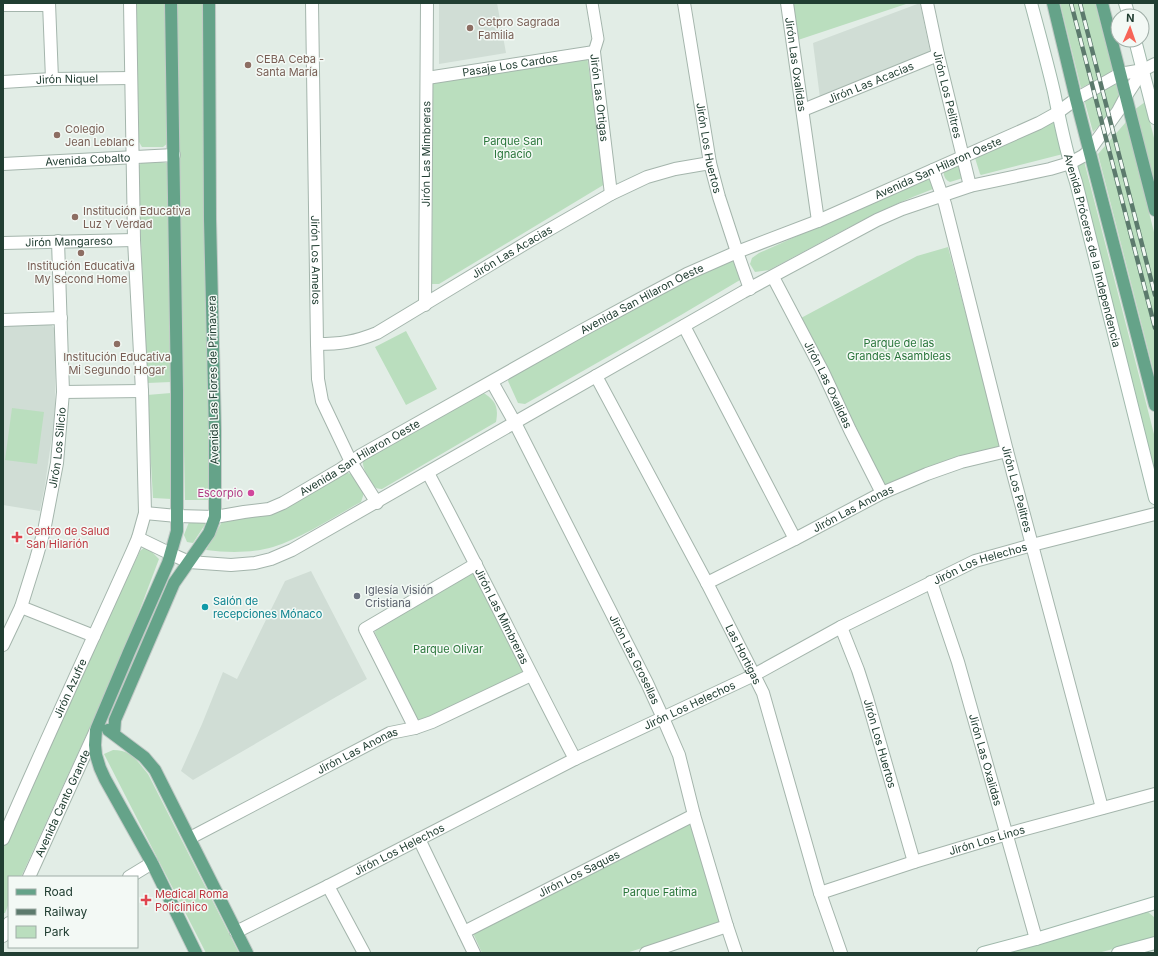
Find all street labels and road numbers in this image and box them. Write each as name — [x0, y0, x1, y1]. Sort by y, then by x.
street label: Jirón Las Oxalidas — [782, 16, 809, 113]
street label: Jirón Los Pelitres — [930, 50, 965, 140]
street label: Pasaje Los Cardos — [461, 51, 559, 79]
street label: Jirón Las Ortigas — [587, 53, 612, 142]
street label: Jirón Las Acacias — [826, 59, 916, 106]
street label: Jirón Niquel — [35, 71, 98, 87]
street label: Jirón Las Mimbreras — [419, 101, 433, 207]
street label: Jirón Los Huertos — [693, 101, 725, 195]
street label: Avenida San Hilaron Oeste — [872, 133, 1004, 202]
street label: Avenida Cobalto — [45, 150, 131, 169]
street label: Avenida Próceres de la Independencia — [1061, 152, 1124, 349]
street label: Jirón Los Amelos — [308, 215, 323, 305]
street label: Jirón Las Acacias — [469, 222, 555, 281]
street label: Jirón Mangareso — [25, 233, 113, 249]
street label: Avenida San Hilaron Oeste — [578, 261, 706, 337]
street label: Avenida Las Flores de Primavera — [205, 295, 221, 465]
street label: Jirón Las Oxalidas — [801, 339, 855, 431]
street label: Jirón Los Silicio — [45, 406, 69, 489]
street label: Avenida San Hilaron Oeste — [297, 416, 422, 499]
street label: Jirón Los Pelitres — [999, 444, 1035, 534]
street label: Jirón Las Anonas — [810, 482, 896, 535]
street label: Jirón Los Helechos — [931, 540, 1029, 588]
street label: Jirón Las Mimbreras — [472, 566, 532, 667]
street label: Jirón Las Grosellas — [606, 612, 663, 707]
street label: Las Hortigas — [722, 622, 765, 687]
street label: Jirón Azufre — [50, 656, 90, 720]
street label: Jirón Los Helechos — [641, 678, 738, 733]
street label: Jirón Los Huertos — [861, 697, 900, 790]
street label: Jirón Las Oxalidas — [966, 712, 1005, 808]
street label: Jirón Las Anonas — [314, 725, 399, 777]
street label: Avenida Canto Grande — [32, 747, 93, 859]
street label: Jirón Los Helechos — [352, 820, 447, 878]
street label: Jirón Los Linos — [947, 822, 1027, 858]
street label: Jirón Los Saques — [536, 847, 622, 900]

